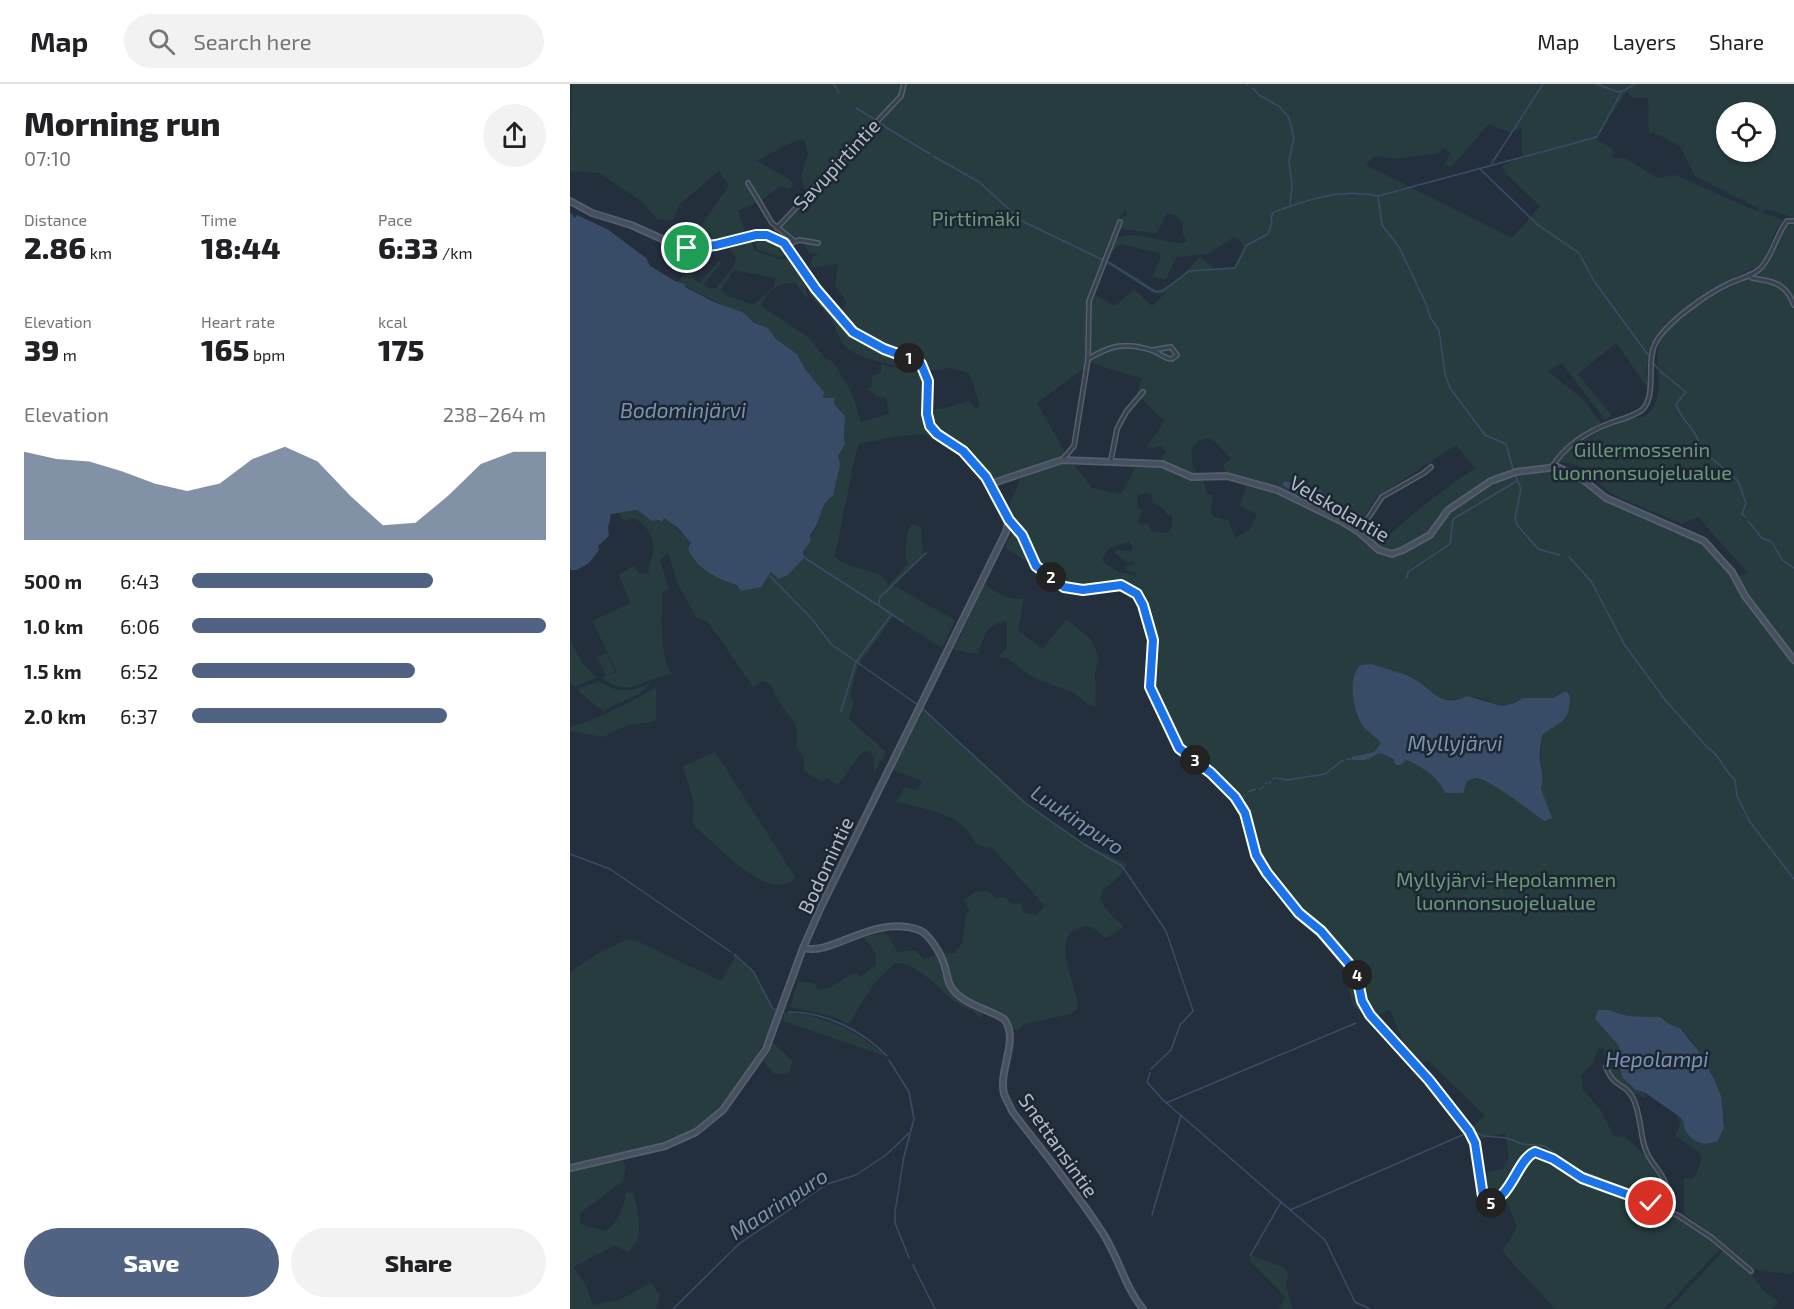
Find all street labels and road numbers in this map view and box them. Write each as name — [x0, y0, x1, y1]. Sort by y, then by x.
street label: Savupirtintie — [788, 113, 884, 215]
street label: Velskolantie — [1286, 470, 1394, 546]
street label: Bodomintie — [792, 813, 858, 917]
street label: Snettansintie — [1014, 1088, 1104, 1202]

